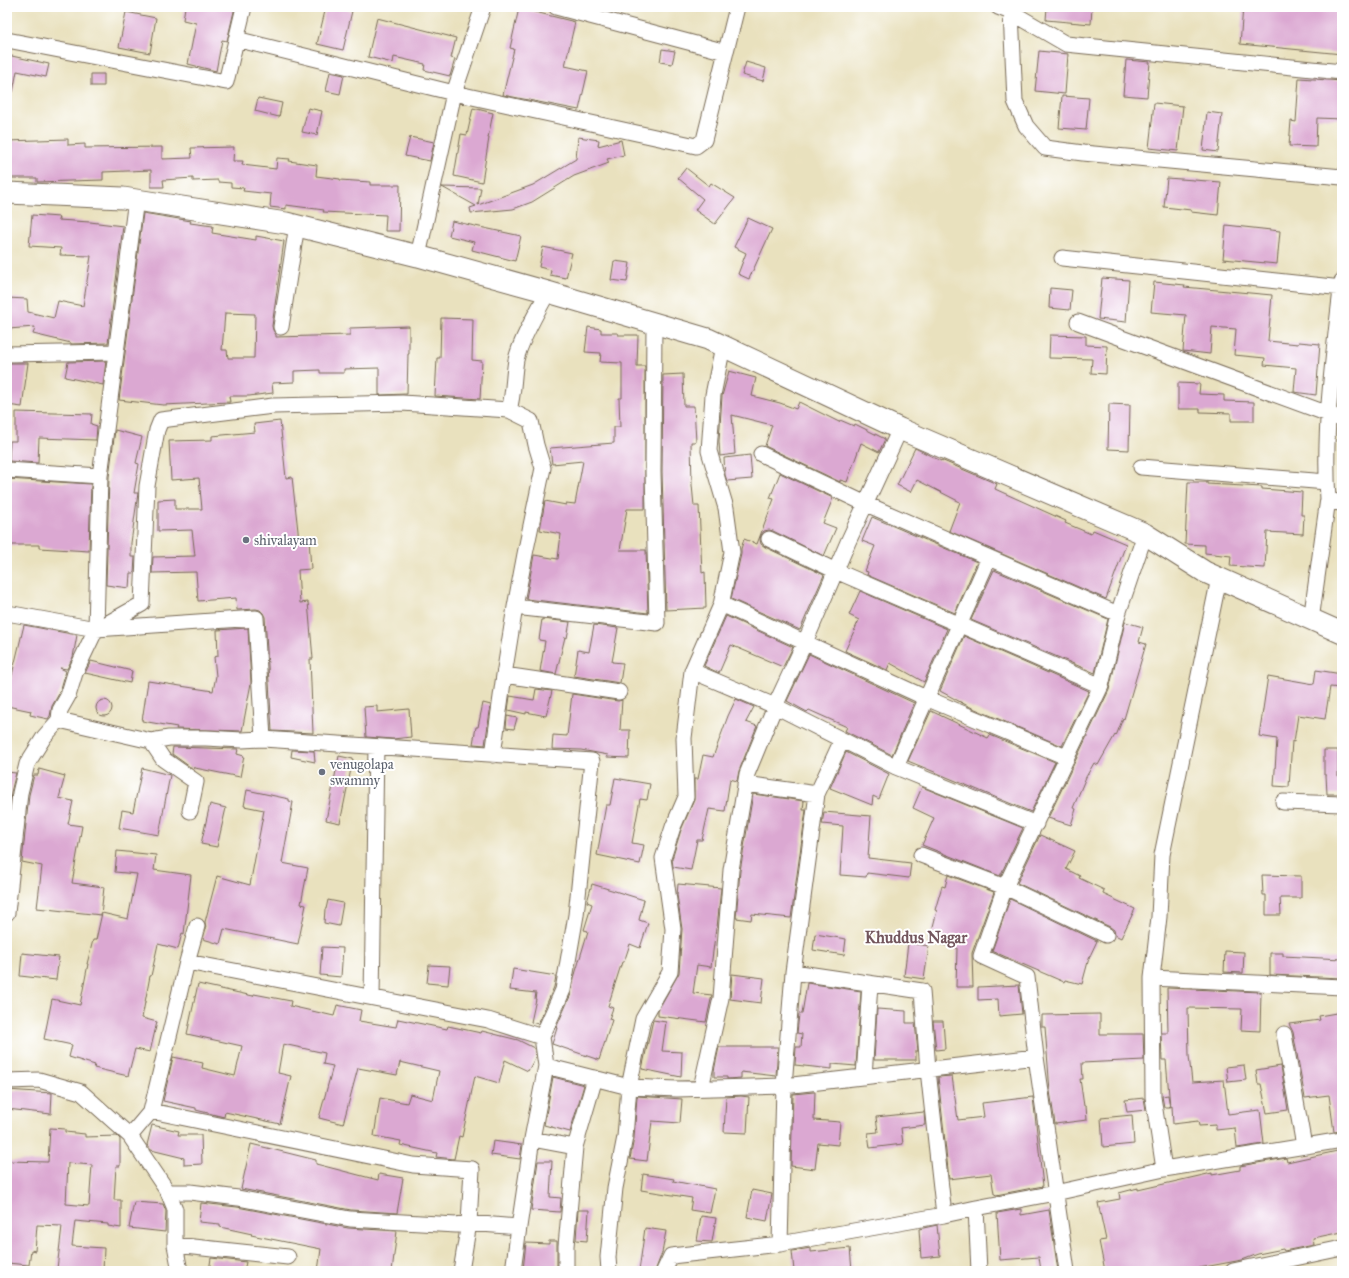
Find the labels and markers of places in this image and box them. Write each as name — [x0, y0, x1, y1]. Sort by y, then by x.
place label: shivalayam — [254, 532, 317, 549]
marker: shivalayam — [241, 535, 251, 545]
place label: venugolapa swammy — [329, 756, 394, 789]
marker: venugolapa swammy — [317, 767, 327, 777]

